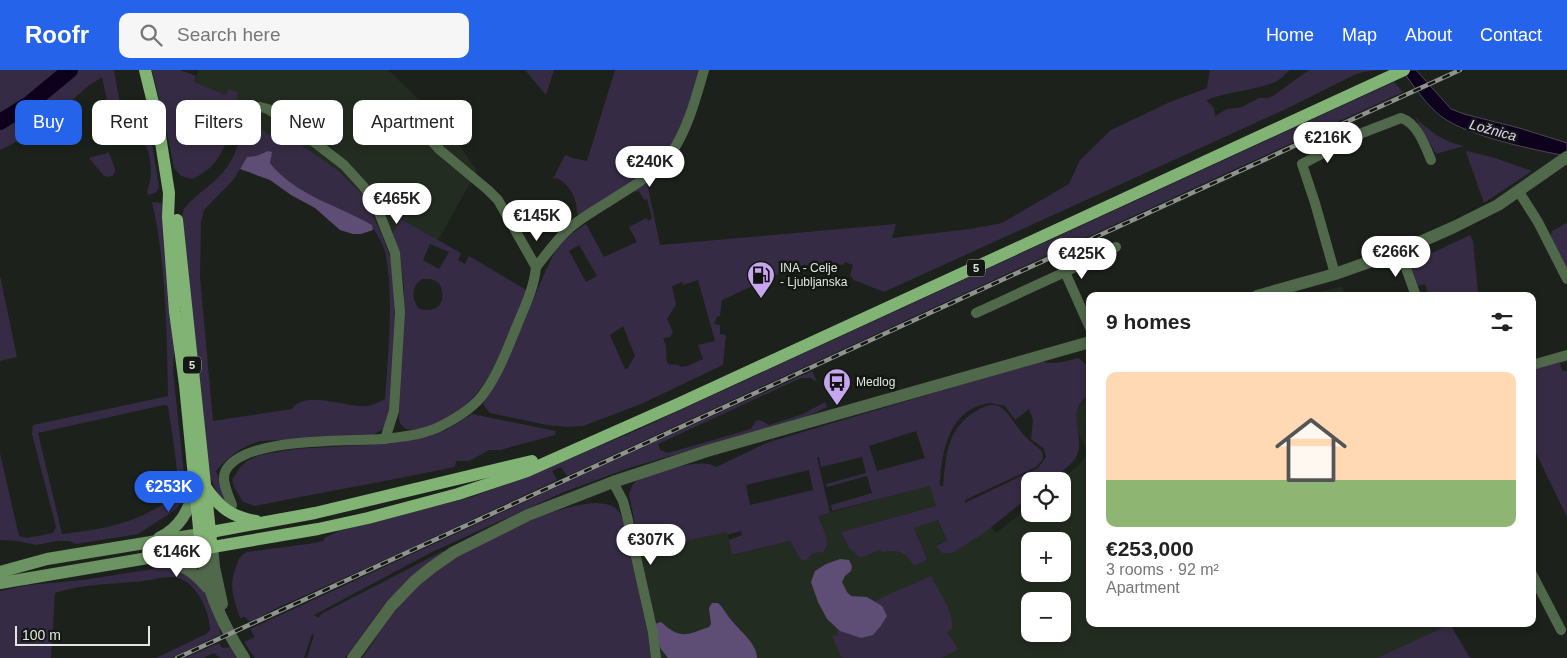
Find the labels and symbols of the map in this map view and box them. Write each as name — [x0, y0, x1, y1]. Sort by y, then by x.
water label: Ložnica — [1468, 116, 1519, 144]
pin: €216K — [1293, 122, 1363, 164]
pin: €240K — [615, 146, 685, 188]
pin: €465K — [362, 182, 432, 225]
pin: €145K — [502, 200, 572, 242]
pin: €266K — [1361, 236, 1431, 278]
pin: €425K — [1047, 238, 1117, 280]
fuel station icon: INA - Celje - Ljubljanska — [746, 260, 776, 299]
road number: 5 — [967, 260, 985, 277]
place label: INA - Celje - Ljubljanska — [780, 261, 848, 289]
road number: 5 — [183, 356, 201, 374]
bus stop icon: Medlog — [822, 367, 852, 406]
place label: Medlog — [856, 375, 895, 389]
pin: €253K — [134, 470, 204, 513]
pin: €307K — [616, 524, 686, 566]
pin: €146K — [142, 536, 212, 578]
scale bar — [15, 623, 150, 646]

